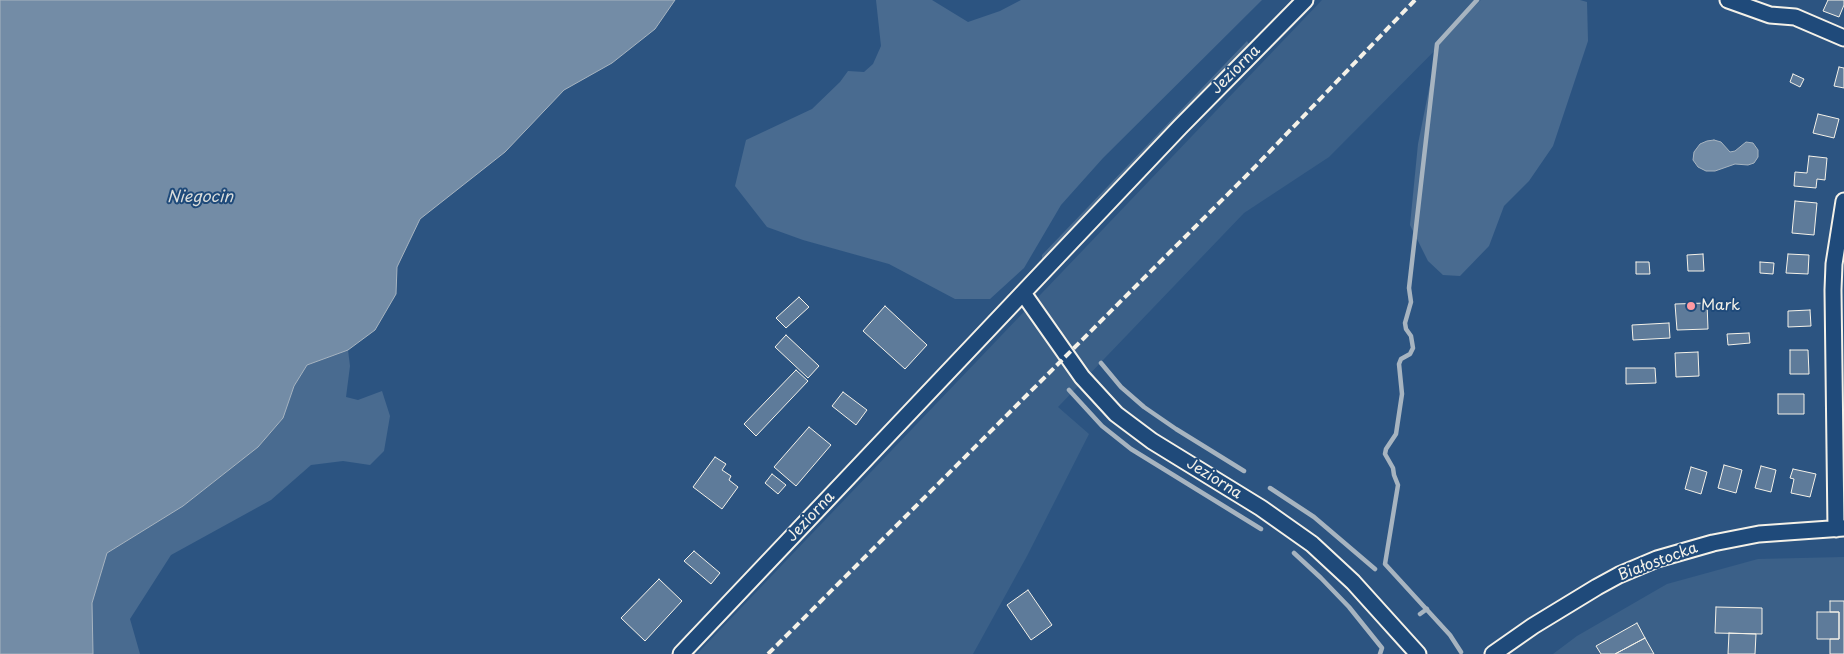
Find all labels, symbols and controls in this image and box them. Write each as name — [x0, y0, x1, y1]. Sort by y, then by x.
street label: Jeziorna — [1208, 42, 1264, 98]
water label: Niegocin — [167, 188, 233, 208]
place label: Mark — [1701, 297, 1740, 315]
marker: Mark — [1685, 300, 1697, 312]
street label: Jeziorna — [1183, 455, 1245, 503]
street label: Jeziorna — [783, 488, 839, 546]
street label: Białostocka — [1616, 539, 1700, 585]

